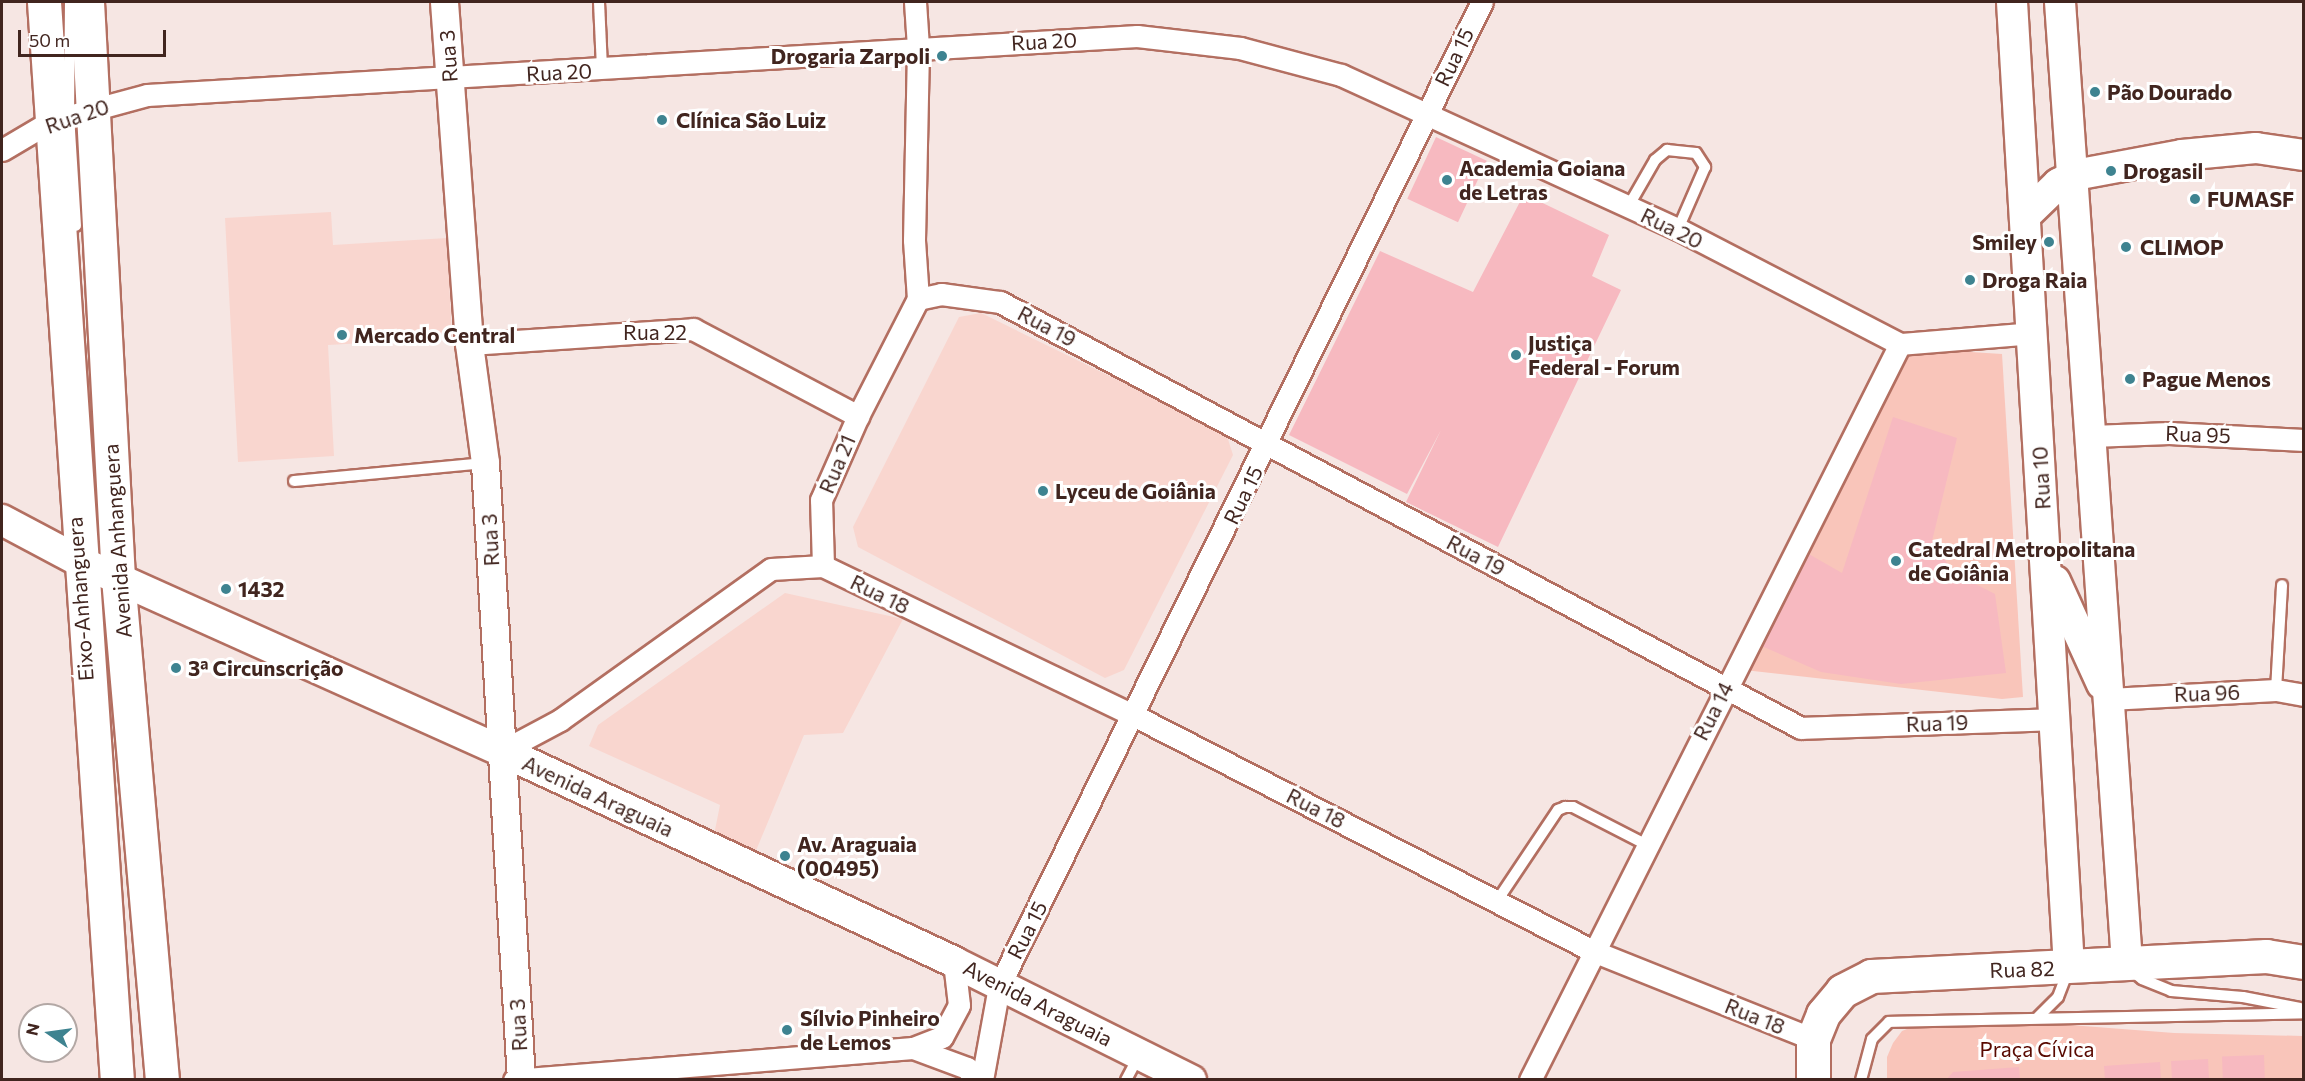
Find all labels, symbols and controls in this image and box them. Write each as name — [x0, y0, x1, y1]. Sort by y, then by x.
scale bar — [21, 18, 170, 56]
street label: Rua 15 — [1429, 24, 1479, 90]
street label: Rua 20 — [1010, 27, 1078, 55]
text: 50 m — [29, 29, 70, 51]
street label: Rua 3 — [434, 29, 462, 83]
place label: Drogaria Zarpoli — [771, 43, 930, 69]
marker: Drogaria Zarpoli — [935, 49, 949, 63]
street label: Rua 20 — [525, 58, 593, 86]
place label: Pão Dourado — [2107, 79, 2232, 105]
marker: Pão Dourado — [2088, 85, 2102, 99]
street label: Rua 20 — [42, 93, 112, 139]
place label: Clínica São Luiz — [676, 107, 826, 133]
marker: Clínica São Luiz — [653, 111, 671, 129]
place label: Academia Goiana de Letras — [1459, 155, 1625, 205]
place label: Drogasil — [2123, 158, 2203, 184]
marker: Drogasil — [2104, 164, 2118, 178]
marker: Academia Goiana de Letras — [1440, 173, 1454, 187]
place label: FUMASF — [2207, 186, 2294, 212]
marker: FUMASF — [2188, 192, 2202, 206]
street label: Rua 20 — [1637, 202, 1707, 254]
place label: Smiley — [1972, 229, 2037, 255]
place label: CLIMOP — [2140, 234, 2224, 260]
marker: Smiley — [2042, 235, 2056, 249]
marker: CLIMOP — [2117, 238, 2135, 256]
place label: Droga Raia — [1982, 267, 2087, 293]
marker: Droga Raia — [1963, 273, 1977, 287]
street label: Rua 19 — [1014, 300, 1080, 352]
street label: Rua 22 — [623, 319, 687, 345]
place label: Mercado Central — [354, 322, 515, 348]
marker: Mercado Central — [335, 328, 349, 342]
place label: Justiça Federal - Forum — [1528, 330, 1680, 380]
marker: Justiça Federal - Forum — [1509, 348, 1523, 362]
place label: Pague Menos — [2142, 366, 2271, 392]
marker: Pague Menos — [2123, 372, 2137, 386]
street label: Rua 95 — [2165, 420, 2231, 448]
street label: Rua 21 — [813, 431, 861, 497]
street label: Avenida Anhanguera — [98, 443, 136, 639]
street label: Rua 10 — [2027, 446, 2055, 510]
street label: Rua 15 — [1218, 462, 1268, 528]
place label: Lyceu de Goiânia — [1055, 478, 1216, 504]
marker: Lyceu de Goiânia — [1036, 484, 1050, 498]
street label: Rua 3 — [476, 513, 504, 567]
street label: Eixo-Anhanguera — [62, 516, 98, 682]
street label: Rua 19 — [1443, 529, 1509, 581]
place label: Catedral Metropolitana de Goiânia — [1908, 536, 2135, 586]
marker: Catedral Metropolitana de Goiânia — [1889, 554, 1903, 568]
street label: Rua 18 — [846, 569, 914, 619]
place label: 1432 — [238, 576, 284, 602]
marker: 1432 — [219, 582, 233, 596]
place label: 3ª Circunscrição — [188, 655, 344, 681]
marker: 3ª Circunscrição — [169, 661, 183, 675]
street label: Rua 14 — [1688, 678, 1738, 744]
street label: Rua 96 — [2173, 679, 2241, 707]
street label: Rua 19 — [1905, 709, 1969, 737]
street label: Avenida Araguaia — [518, 750, 678, 842]
street label: Rua 18 — [1282, 783, 1350, 833]
place label: Av. Araguaia (00495) — [797, 831, 917, 881]
marker: Av. Araguaia (00495) — [778, 849, 792, 863]
street label: Rua 15 — [1002, 897, 1052, 963]
street label: Avenida Araguaia — [959, 955, 1117, 1051]
street label: Rua 82 — [1989, 955, 2055, 983]
street label: Rua 18 — [1721, 993, 1789, 1039]
street label: Rua 3 — [504, 998, 532, 1052]
north arrow — [18, 1003, 78, 1063]
place label: Sílvio Pinheiro de Lemos — [800, 1005, 940, 1055]
text: N — [21, 1021, 43, 1037]
marker: Sílvio Pinheiro de Lemos — [778, 1021, 796, 1039]
park label: Praça Cívica — [1979, 1036, 2095, 1062]

